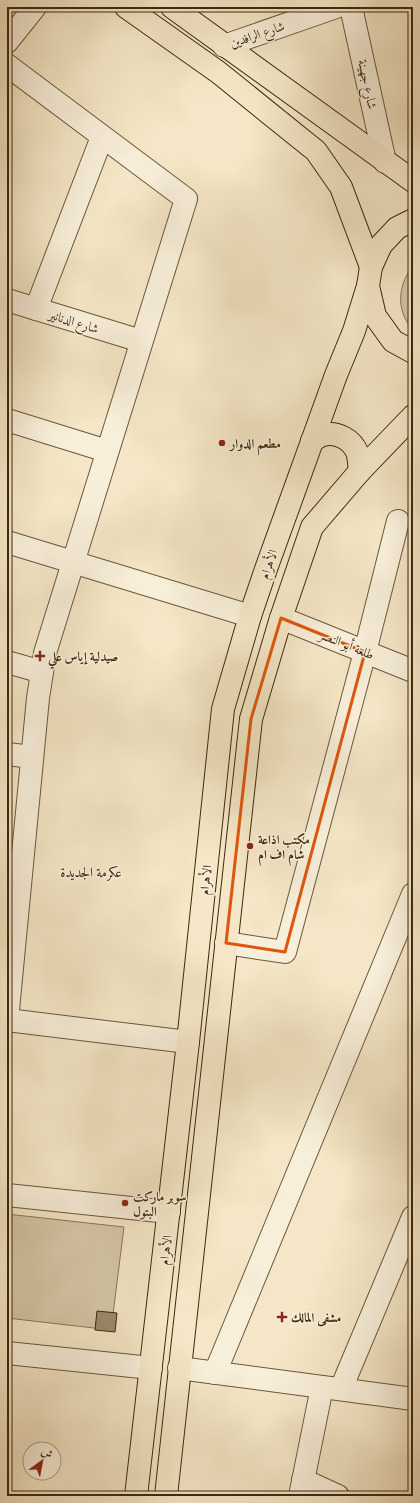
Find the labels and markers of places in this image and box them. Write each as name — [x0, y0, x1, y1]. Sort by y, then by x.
place label: مطعم الدوار — [228, 434, 281, 456]
marker: مطعم الدوار — [217, 438, 227, 448]
place label: صيدلية إياس علي — [47, 647, 118, 669]
marker: صيدلية إياس علي — [35, 651, 45, 661]
place label: مكتب اذاعة شام اف ام — [258, 830, 310, 866]
marker: مكتب اذاعة شام اف ام — [245, 841, 255, 851]
place label: سوبر ماركت البتول — [133, 1187, 186, 1221]
marker: سوبر ماركت البتول — [120, 1198, 130, 1208]
place label: مشفى المالك — [291, 1308, 341, 1327]
marker: مشفى المالك — [276, 1311, 288, 1323]

